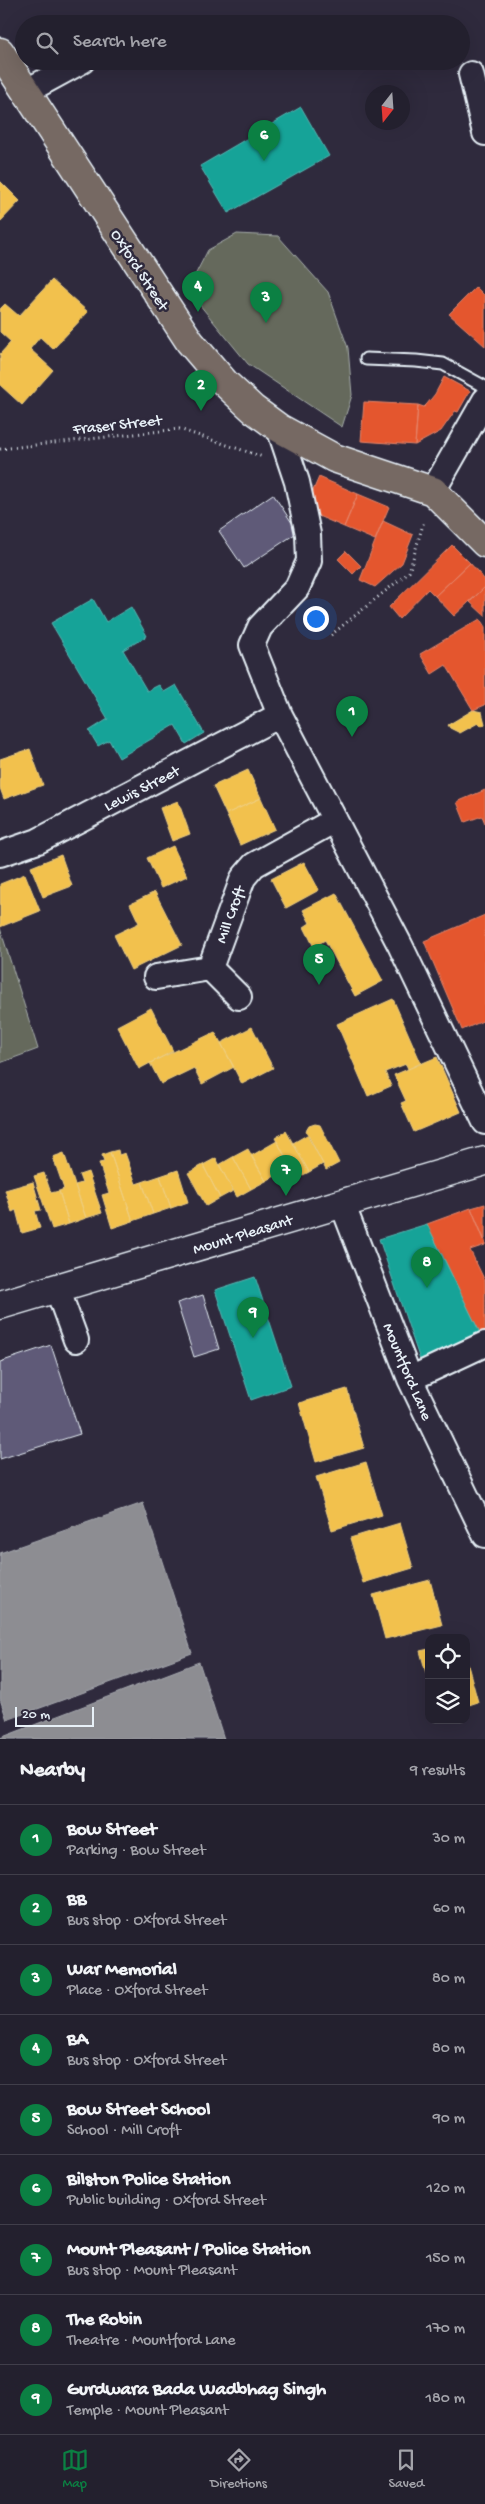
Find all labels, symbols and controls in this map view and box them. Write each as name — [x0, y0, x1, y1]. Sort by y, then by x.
search box — [15, 15, 470, 70]
icon: search — [33, 29, 61, 57]
text: Search here — [73, 31, 167, 54]
north arrow — [365, 85, 410, 130]
pin: 6 — [248, 120, 280, 161]
street label: Oxford Street — [105, 227, 172, 316]
pin: 4 — [182, 271, 214, 312]
pin: 3 — [250, 282, 282, 323]
pin: 2 — [185, 370, 217, 411]
street label: Fraser Street — [71, 412, 164, 441]
your location — [303, 606, 329, 632]
pin: 1 — [336, 696, 368, 737]
street label: Lewis Street — [102, 762, 185, 817]
street label: Mill Croft — [213, 883, 252, 946]
pin: 5 — [303, 944, 335, 985]
pin: 7 — [270, 1155, 302, 1196]
street label: Mount Pleasant — [191, 1212, 297, 1261]
pin: 8 — [411, 1247, 443, 1288]
pin: 9 — [237, 1297, 269, 1338]
street label: Mountford Lane — [377, 1321, 435, 1424]
map controls — [425, 1634, 470, 1724]
button: locate — [425, 1634, 470, 1679]
button: layers — [425, 1679, 470, 1724]
scale bar — [15, 1704, 94, 1727]
text: 20 m — [22, 1707, 50, 1724]
text: Nearby — [20, 1759, 85, 1784]
text: 9 results — [410, 1762, 465, 1781]
text: Bow Street — [67, 1819, 156, 1842]
text: 1 — [33, 1830, 39, 1849]
text: 30 m — [432, 1830, 465, 1849]
text: Parking · Bow Street — [67, 1842, 206, 1861]
text: BB — [67, 1889, 86, 1912]
text: 2 — [32, 1900, 40, 1919]
text: 60 m — [433, 1900, 465, 1919]
text: Bus stop · Oxford Street — [67, 1912, 226, 1931]
text: War Memorial — [67, 1959, 177, 1982]
text: 3 — [32, 1970, 40, 1989]
text: 80 m — [432, 1970, 465, 1989]
text: Place · Oxford Street — [67, 1982, 207, 2001]
text: BA — [67, 2029, 88, 2052]
text: 4 — [32, 2040, 40, 2059]
text: 80 m — [432, 2040, 465, 2059]
text: Bus stop · Oxford Street — [67, 2052, 226, 2071]
text: Bow Street School — [67, 2099, 210, 2122]
text: 5 — [32, 2110, 40, 2129]
text: 90 m — [433, 2110, 465, 2129]
text: School · Mill Croft — [67, 2122, 181, 2141]
text: Bilston Police Station — [67, 2169, 230, 2192]
text: 6 — [32, 2180, 40, 2199]
text: 120 m — [426, 2180, 465, 2199]
text: Public building · Oxford Street — [67, 2192, 266, 2211]
text: Mount Pleasant / Police Station — [67, 2239, 310, 2262]
text: 7 — [32, 2250, 40, 2269]
text: 150 m — [426, 2250, 465, 2269]
text: Bus stop · Mount Pleasant — [67, 2262, 237, 2281]
text: The Robin — [67, 2309, 142, 2332]
text: 8 — [32, 2320, 40, 2339]
text: 170 m — [426, 2320, 465, 2339]
text: Theatre · Mountford Lane — [67, 2332, 236, 2351]
text: Gurdwara Bada Wadbhag Singh — [67, 2379, 326, 2402]
text: 9 — [32, 2390, 40, 2409]
text: 180 m — [426, 2390, 465, 2409]
text: Temple · Mount Pleasant — [67, 2402, 228, 2421]
tab: Map — [61, 2446, 89, 2493]
tab: Directions — [210, 2446, 267, 2493]
tab: Saved — [388, 2446, 424, 2493]

